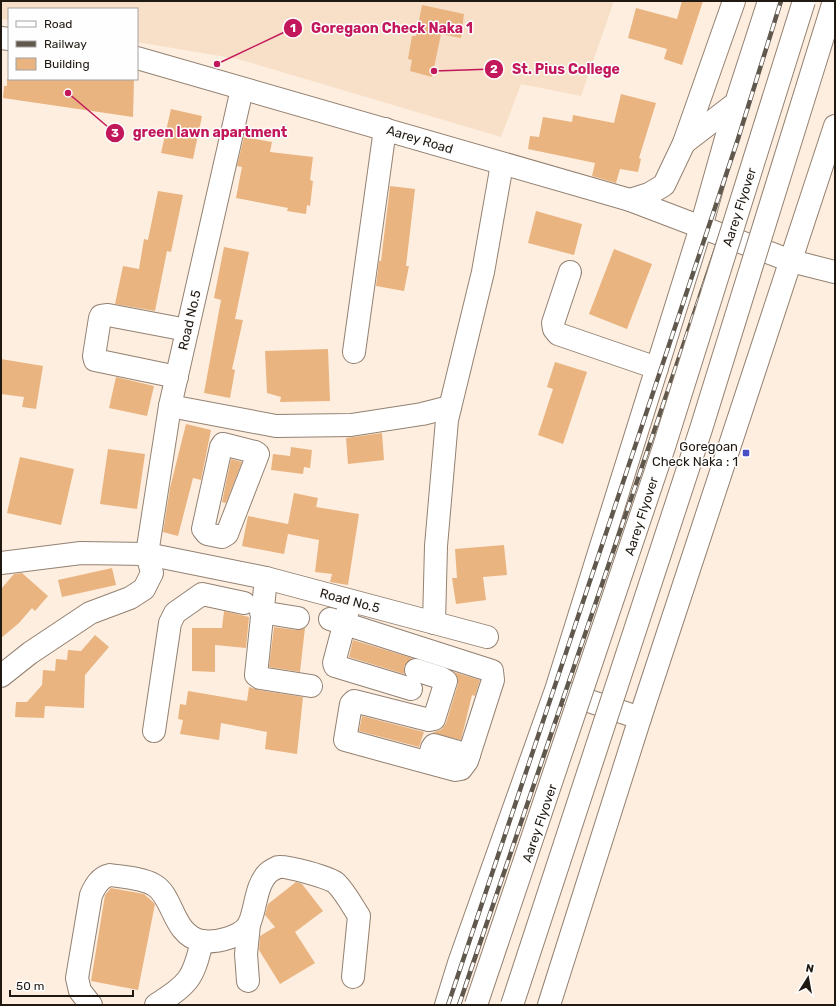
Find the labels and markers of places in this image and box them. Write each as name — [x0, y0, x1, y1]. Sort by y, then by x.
callout: Goregaon Check Naka 1 — [283, 15, 481, 41]
callout: St. Pius College — [484, 56, 628, 82]
callout: green lawn apartment — [105, 120, 295, 146]
place label: Goregoan Check Naka : 1 — [652, 439, 738, 469]
marker: Goregoan Check Naka : 1 — [741, 448, 751, 458]

